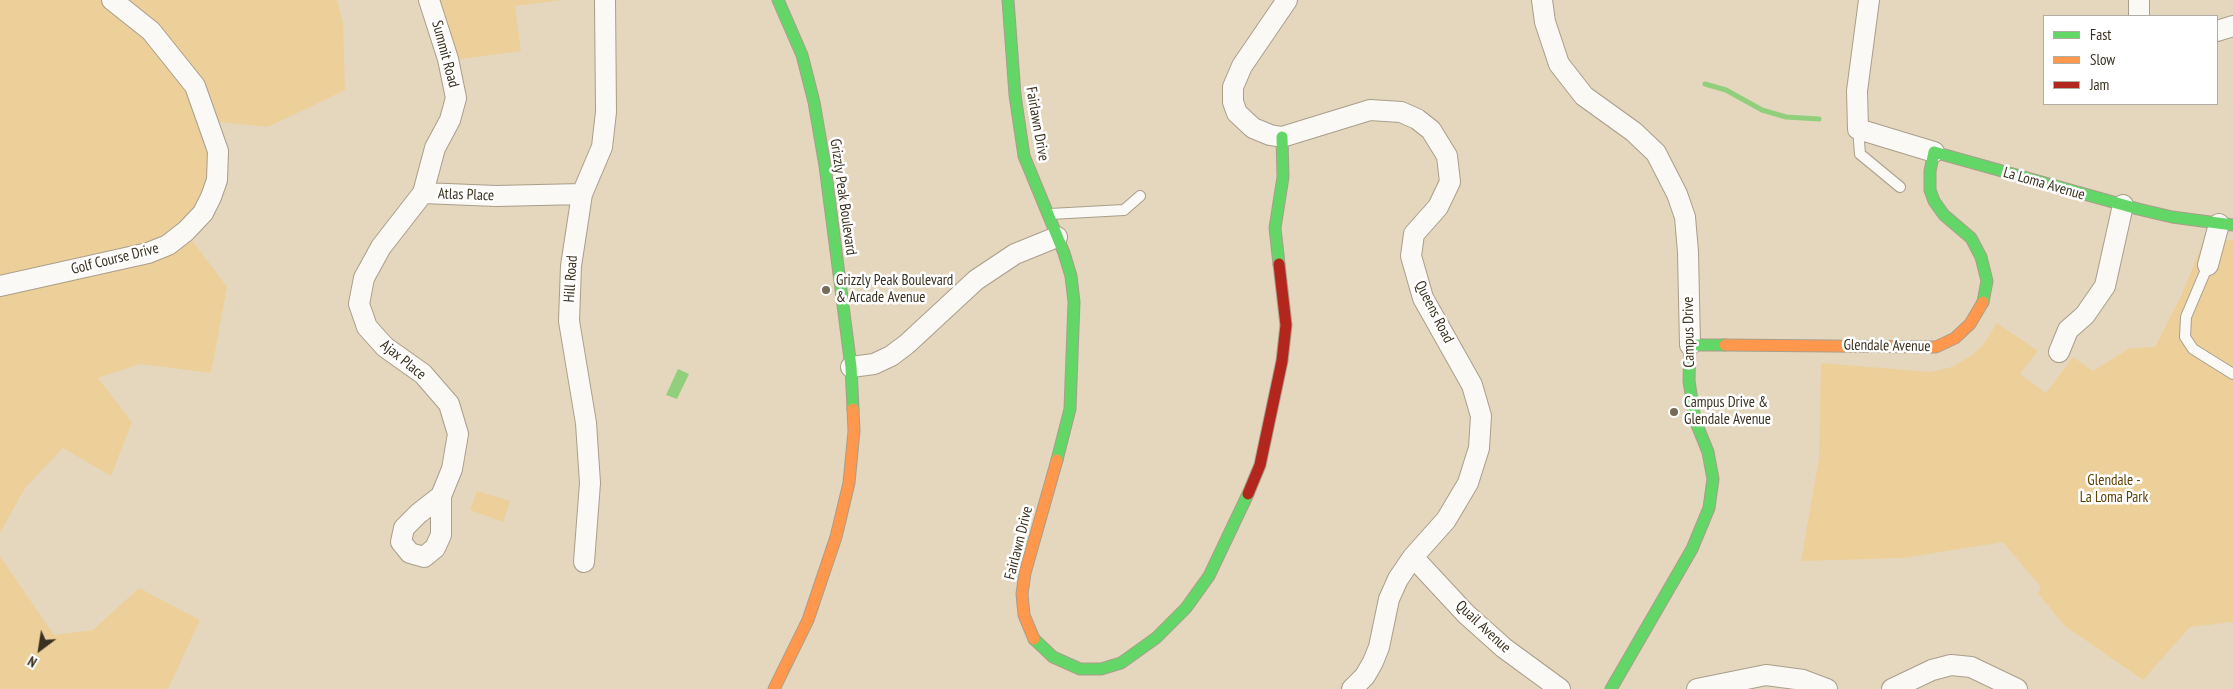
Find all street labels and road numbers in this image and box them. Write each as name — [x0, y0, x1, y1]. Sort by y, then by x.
street label: Summit Road — [427, 19, 463, 89]
street label: Fairlawn Drive — [1022, 86, 1052, 162]
street label: Grizzly Peak Boulevard — [826, 138, 860, 256]
street label: La Loma Avenue — [2001, 164, 2087, 204]
street label: Atlas Place — [438, 185, 494, 205]
street label: Golf Course Drive — [69, 239, 161, 279]
street label: Hill Road — [560, 255, 582, 303]
street label: Queens Road — [1411, 278, 1457, 346]
street label: Campus Drive — [1679, 296, 1699, 368]
street label: Ajax Place — [377, 336, 429, 384]
street label: Glendale Avenue — [1843, 336, 1931, 356]
street label: Fairlawn Drive — [1001, 504, 1037, 582]
street label: Quail Avenue — [1452, 597, 1514, 657]

